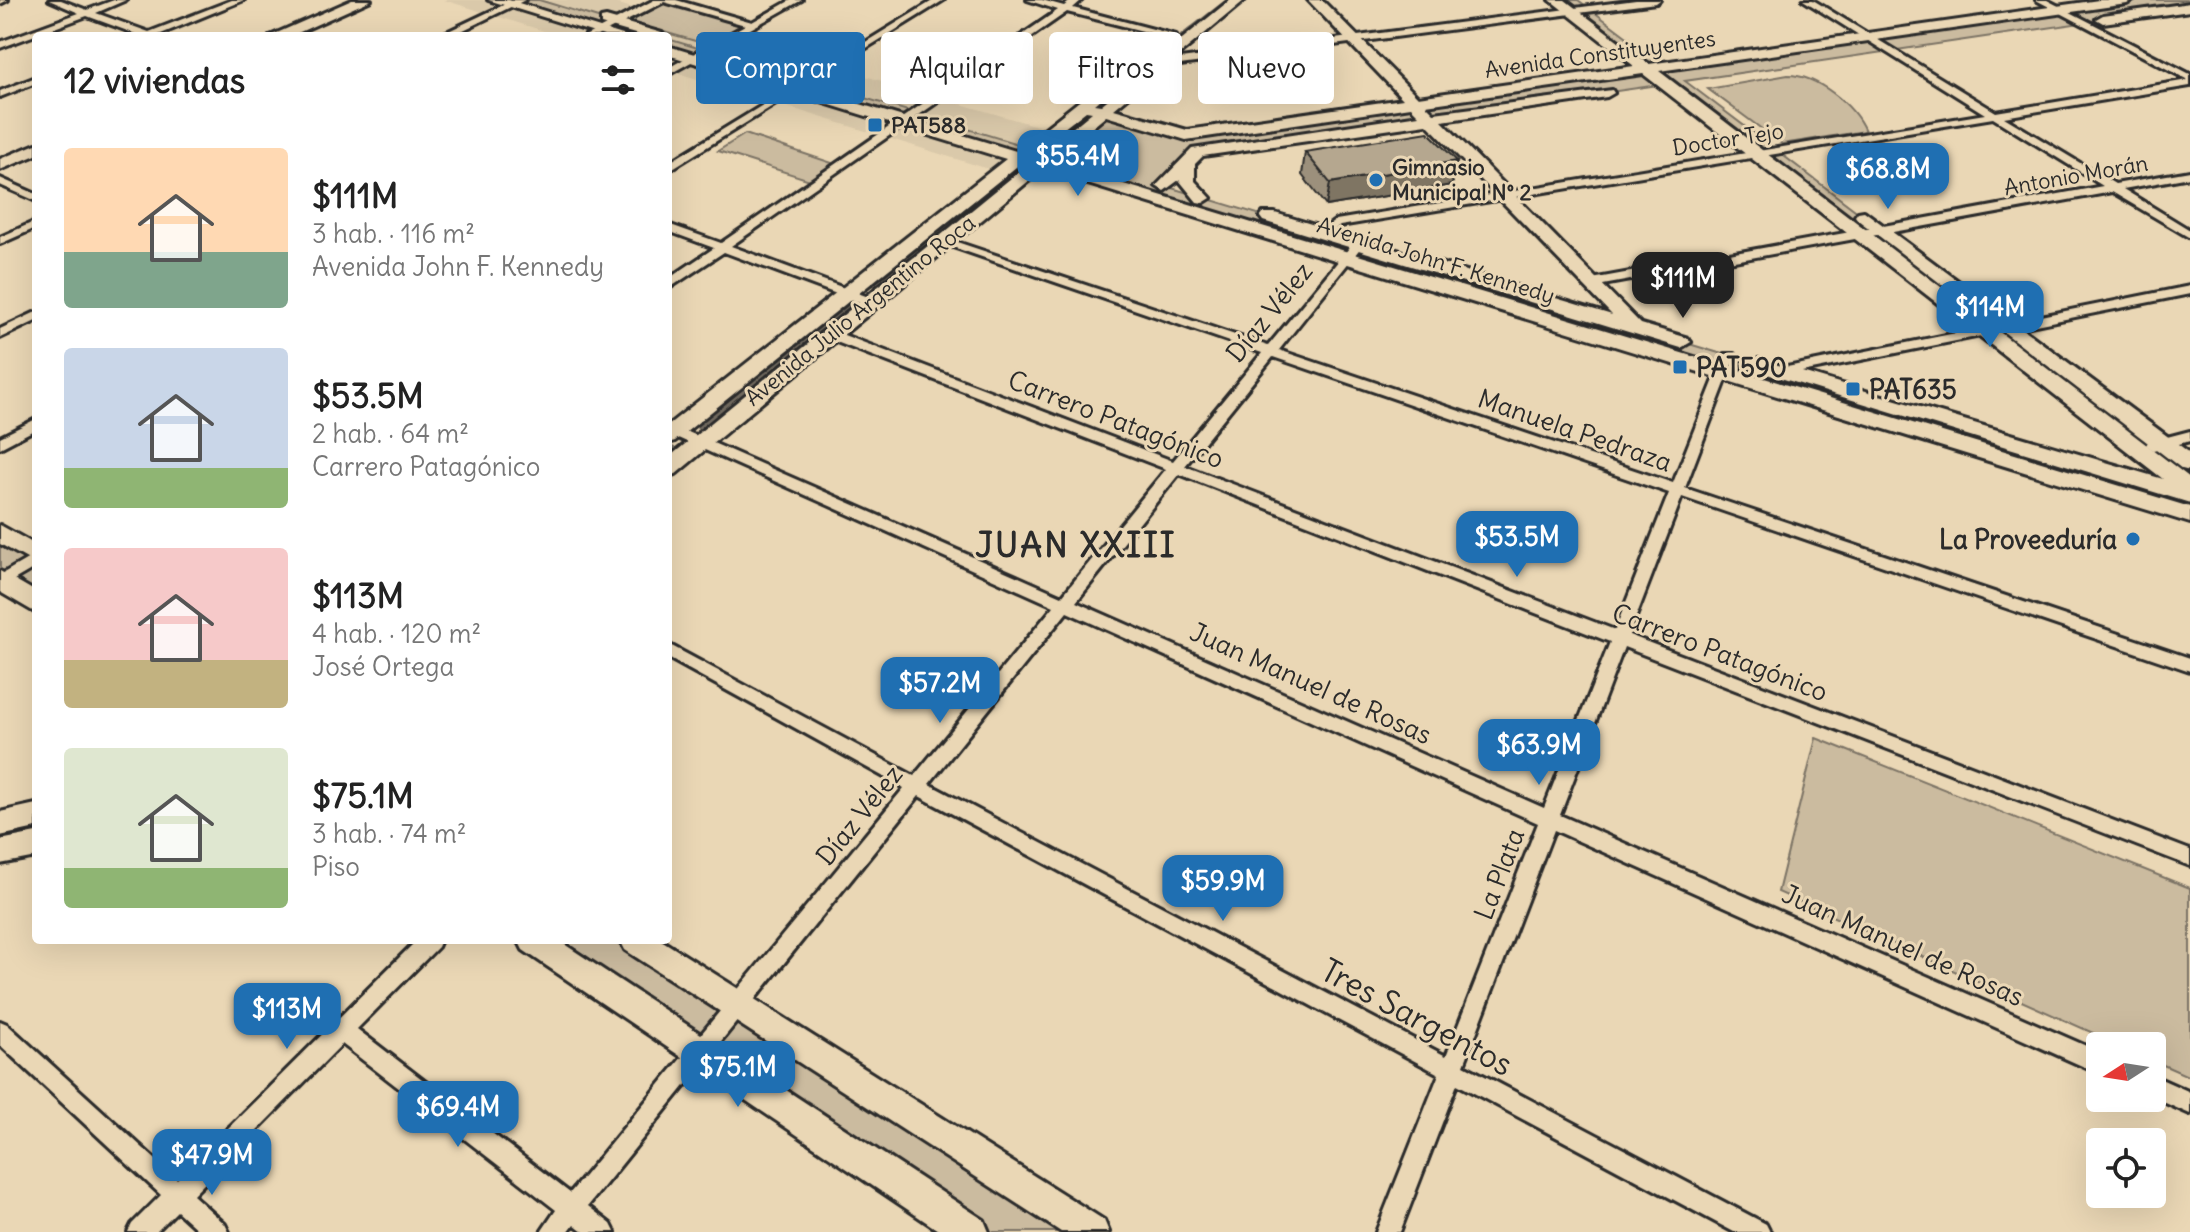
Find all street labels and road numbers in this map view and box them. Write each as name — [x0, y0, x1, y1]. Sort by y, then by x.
street label: Avenida Constituyentes — [1483, 24, 1717, 84]
street label: Doctor Tejo — [1670, 116, 1786, 162]
street label: Antonio Morán — [2002, 149, 2150, 201]
street label: Avenida Julio Argentino Roca — [739, 208, 981, 412]
street label: Avenida John F. Kennedy — [1314, 210, 1558, 310]
street label: Díaz Vélez — [1219, 255, 1319, 369]
street label: Carrero Patagónico — [1003, 363, 1229, 475]
street label: Manuela Pedraza — [1474, 381, 1676, 479]
street label: Carrero Patagónico — [1607, 596, 1833, 708]
street label: Juan Manuel de Rosas — [1185, 615, 1437, 751]
street label: Díaz Vélez — [809, 758, 909, 872]
street label: La Plata — [1467, 824, 1531, 924]
street label: Juan Manuel de Rosas — [1777, 877, 2029, 1013]
street label: Tres Sargentos — [1314, 949, 1520, 1085]

